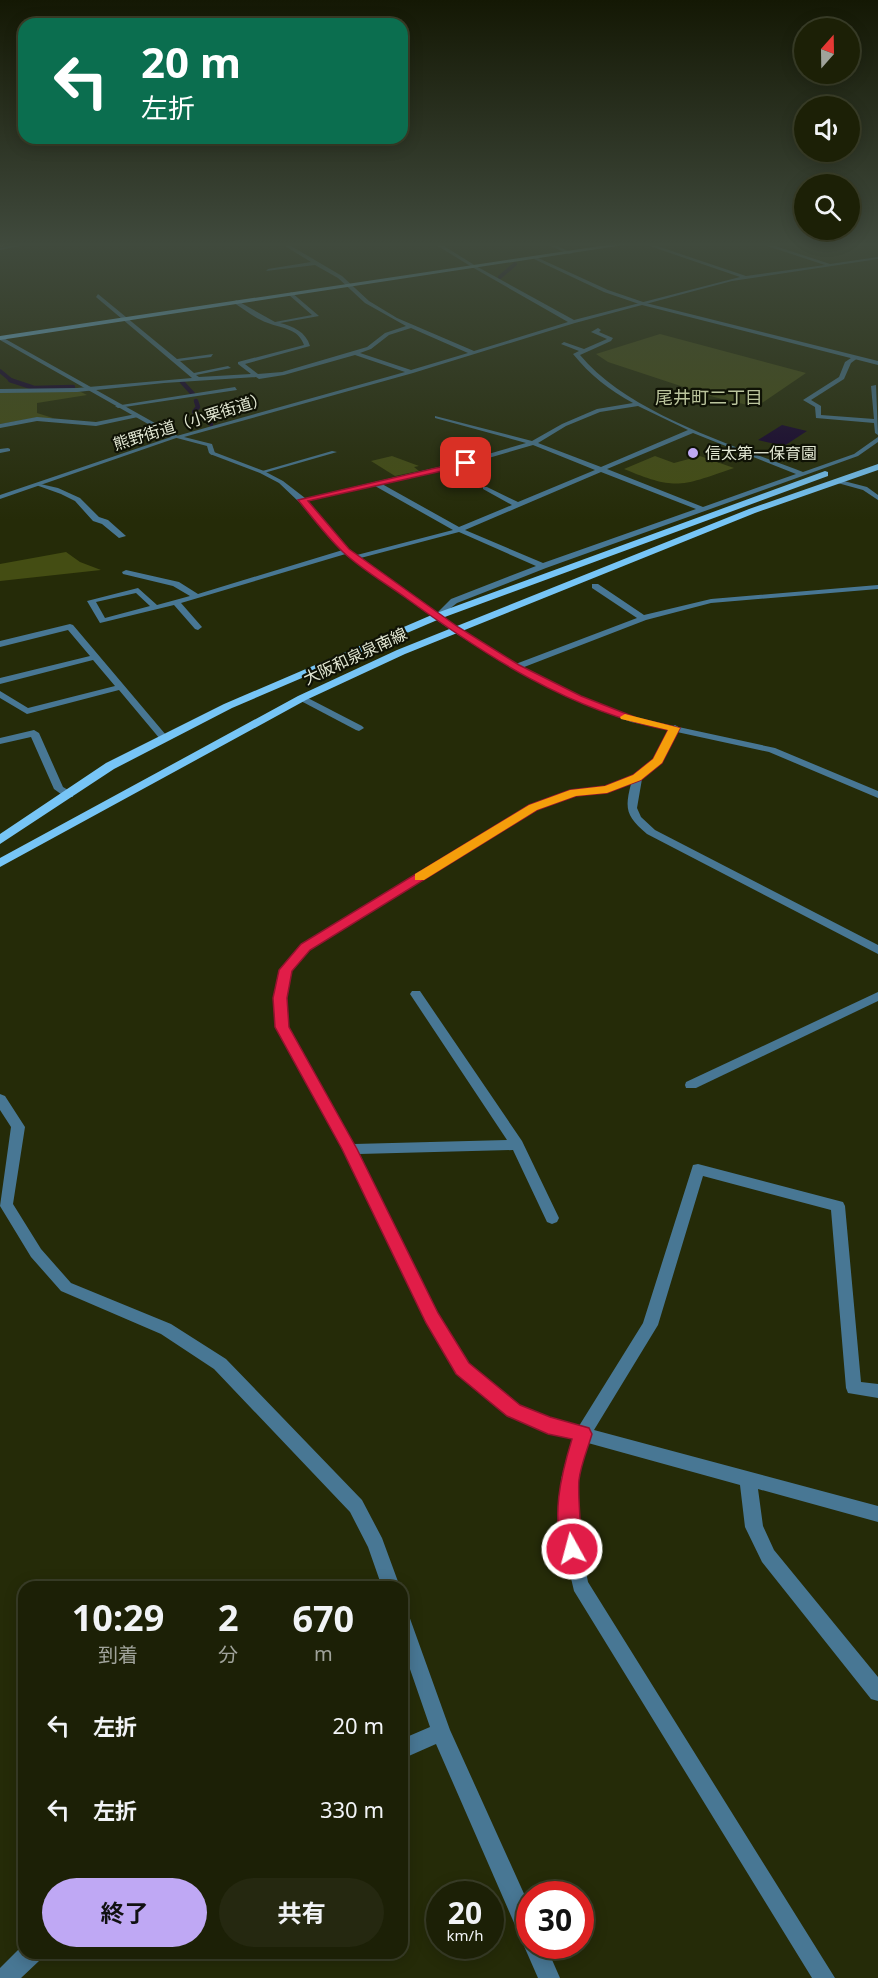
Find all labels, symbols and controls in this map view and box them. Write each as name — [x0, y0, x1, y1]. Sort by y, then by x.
north arrow — [794, 18, 860, 84]
map controls — [794, 18, 860, 240]
text: 20 m — [141, 33, 241, 90]
icon: left — [42, 42, 120, 120]
text: 左折 — [141, 89, 195, 126]
button: sound — [794, 96, 860, 162]
button: search — [794, 174, 860, 240]
district label: 尾井町二丁目 — [655, 385, 763, 409]
street label: 熊野街道（小栗街道） — [110, 387, 270, 455]
pin — [440, 437, 491, 488]
place label: 信太第一保育園 — [705, 442, 817, 464]
icon: arrive — [449, 446, 482, 479]
marker: 信太第一保育園 — [686, 446, 700, 460]
street label: 大阪和泉泉南線 — [300, 622, 410, 690]
position arrow — [540, 1517, 604, 1581]
text: 10:29 — [72, 1593, 164, 1642]
text: 2 — [218, 1593, 239, 1642]
text: 670 — [292, 1594, 354, 1643]
text: m — [314, 1640, 333, 1667]
text: 到着 — [98, 1641, 138, 1668]
text: 分 — [218, 1641, 238, 1668]
icon: left — [42, 1709, 75, 1742]
text: 20 m — [333, 1710, 384, 1740]
text: 左折 — [93, 1711, 137, 1741]
icon: left — [42, 1793, 75, 1826]
text: 330 m — [320, 1794, 384, 1824]
text: 左折 — [93, 1795, 137, 1825]
button: 終了 — [42, 1878, 207, 1947]
button: 共有 — [219, 1878, 384, 1947]
speed limit sign: 30 — [516, 1881, 594, 1959]
text: 20 — [448, 1892, 482, 1933]
text: km/h — [447, 1925, 483, 1945]

